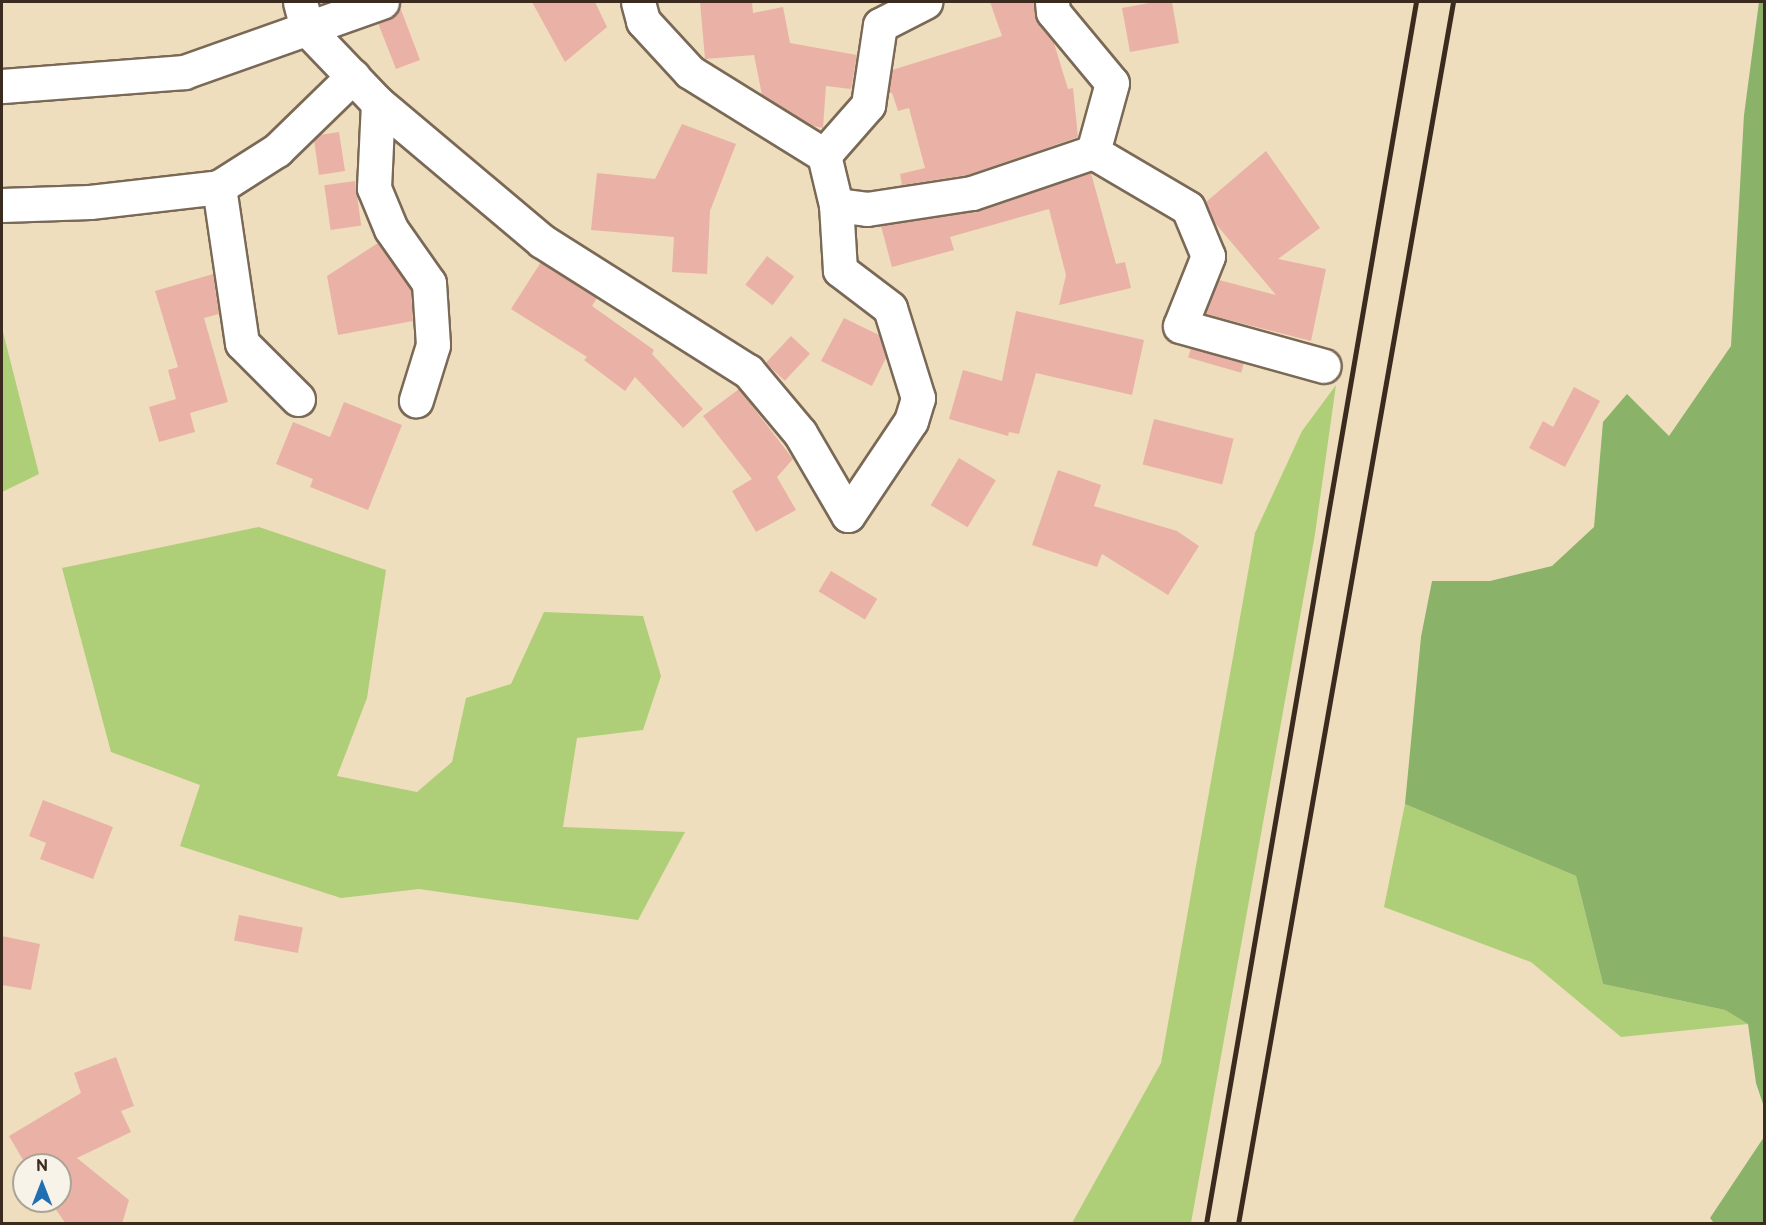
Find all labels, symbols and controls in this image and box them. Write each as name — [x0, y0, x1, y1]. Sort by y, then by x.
north arrow — [12, 1153, 72, 1213]
text: N — [36, 1157, 48, 1176]

